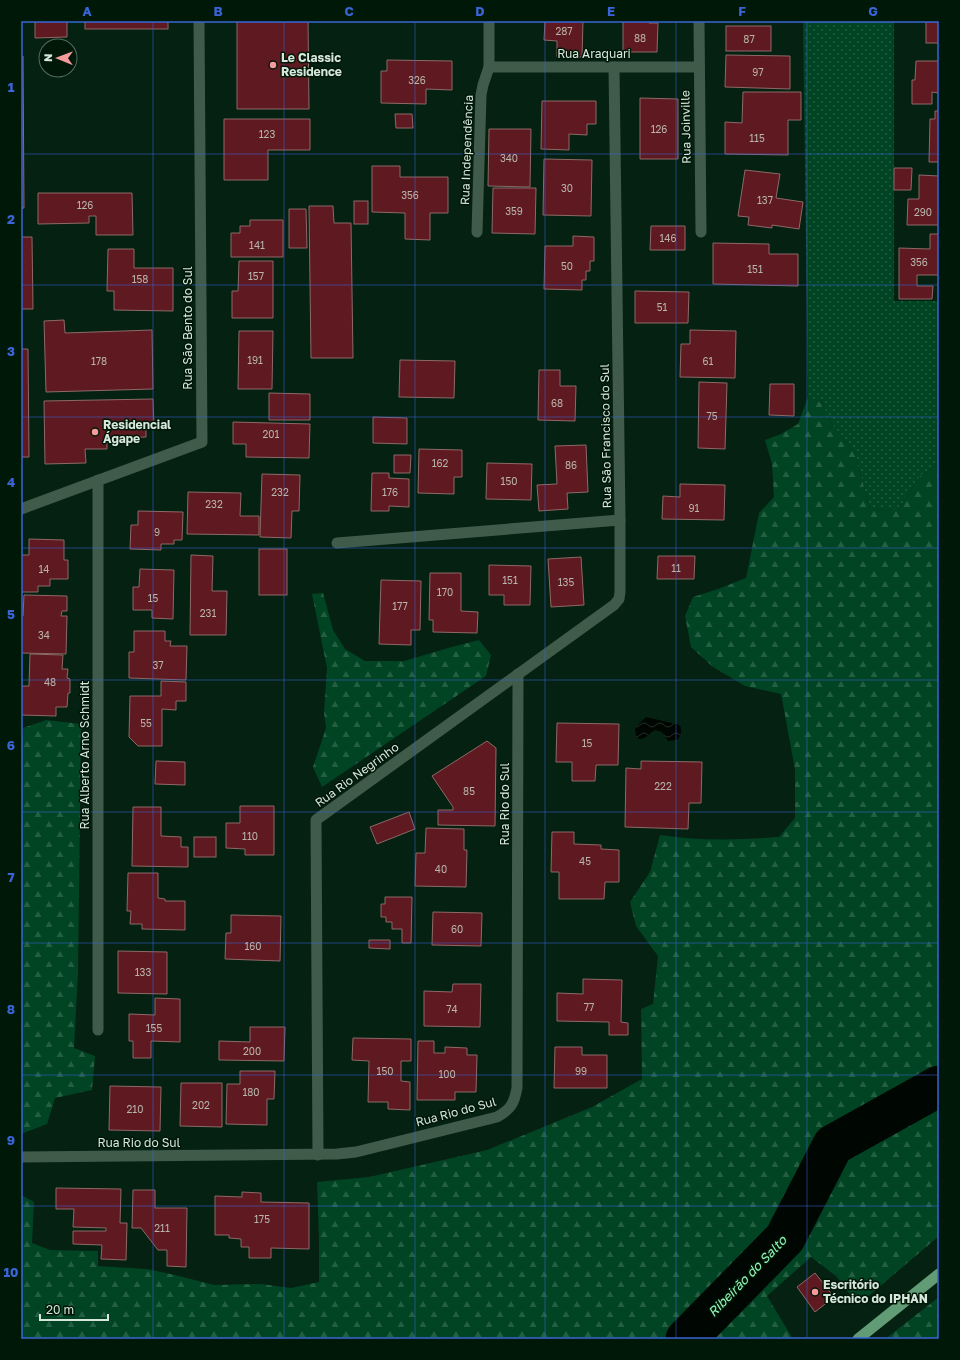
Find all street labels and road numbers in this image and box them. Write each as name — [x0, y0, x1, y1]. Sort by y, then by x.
street label: Rua Araquari — [557, 46, 631, 61]
street label: Rua Joinville — [677, 90, 694, 164]
street label: Rua Independência — [457, 95, 476, 205]
street label: Rua São Bento do Sul — [180, 266, 195, 390]
street label: Rua São Francisco do Sul — [597, 363, 614, 508]
street label: Rua Alberto Arno Schmidt — [77, 680, 92, 829]
street label: Rua Rio Negrinho — [312, 739, 402, 810]
street label: Rua Rio do Sul — [497, 762, 512, 845]
street label: Rua Rio do Sul — [414, 1094, 498, 1129]
street label: Rua Rio do Sul — [98, 1135, 181, 1150]

